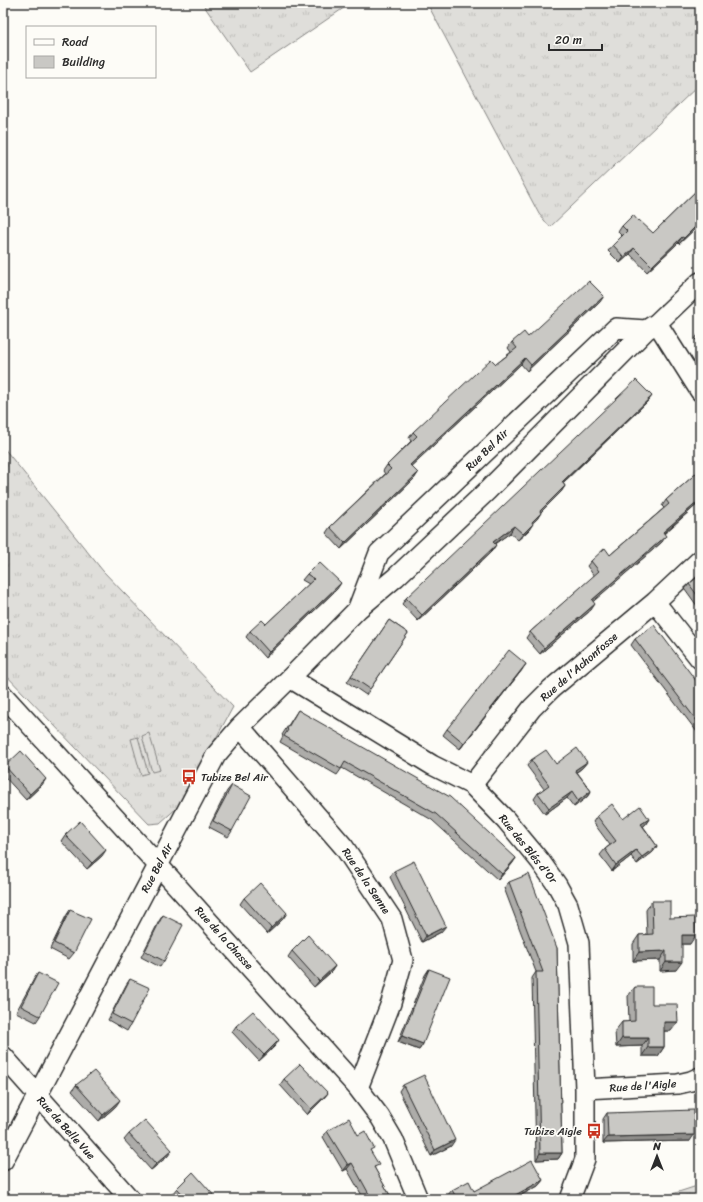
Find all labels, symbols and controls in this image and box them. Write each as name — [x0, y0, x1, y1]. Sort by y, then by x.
legend — [26, 26, 156, 78]
scale bar — [549, 26, 602, 52]
text: 20 m — [555, 29, 582, 51]
text: Road — [62, 31, 89, 53]
text: Building — [62, 51, 105, 73]
street label: Rue Bel Air — [461, 423, 514, 476]
street label: Rue de l'Achonfosse — [536, 627, 623, 706]
bus stop icon: Tubize Bel Air — [180, 768, 198, 786]
place label: Tubize Bel Air — [201, 768, 269, 787]
street label: Rue des Blés d'Or — [494, 810, 563, 889]
street label: Rue Bel Air — [136, 838, 179, 896]
street label: Rue de la Senne — [337, 844, 396, 919]
street label: Rue de la Chasse — [190, 902, 258, 975]
street label: Rue de l'Aigle — [609, 1074, 677, 1098]
street label: Rue de Belle Vue — [32, 1092, 100, 1165]
place label: Tubize Aigle — [524, 1122, 582, 1141]
bus stop icon: Tubize Aigle — [585, 1122, 603, 1140]
north arrow — [637, 1136, 677, 1176]
text: N — [652, 1137, 661, 1156]

